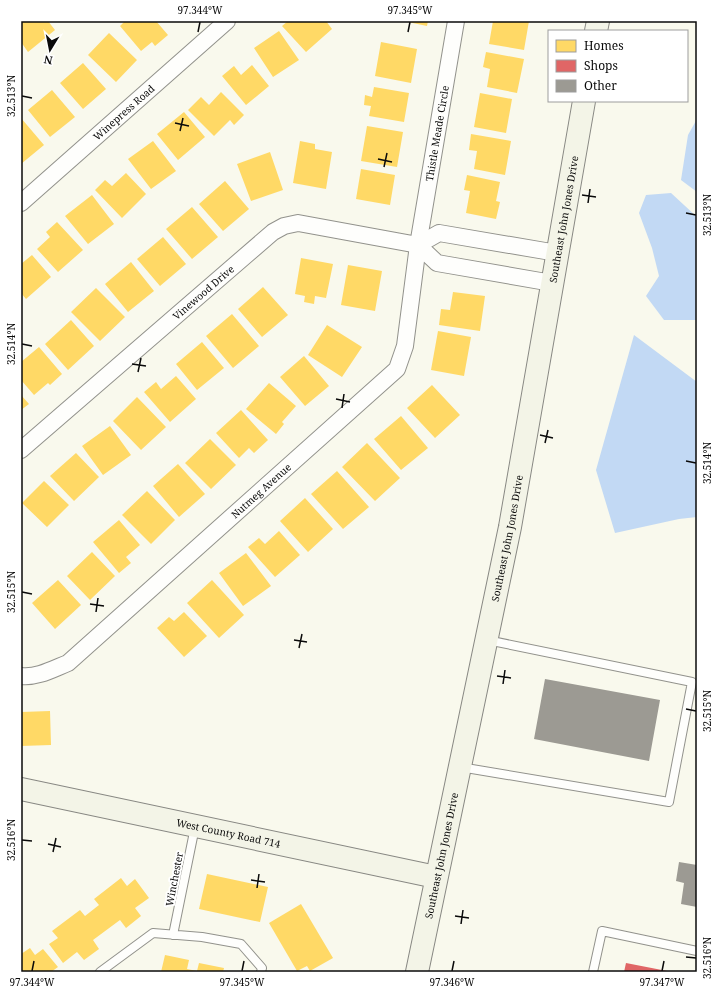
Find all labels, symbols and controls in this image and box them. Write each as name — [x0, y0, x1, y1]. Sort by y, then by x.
text: 97.344°W — [178, 3, 223, 17]
text: 97.345°W — [388, 3, 433, 17]
north arrow — [30, 30, 70, 70]
legend — [548, 30, 688, 102]
text: Homes — [584, 37, 624, 54]
text: N — [42, 52, 54, 68]
text: Shops — [584, 57, 618, 74]
text: 32.513°N — [4, 75, 18, 117]
text: Other — [584, 77, 617, 94]
street label: Winepress Road — [90, 81, 157, 143]
street label: Thistle Meade Circle — [422, 84, 452, 182]
street label: Southeast John Jones Drive — [546, 155, 581, 284]
text: 32.513°N — [700, 194, 714, 236]
street label: Vinewood Drive — [170, 262, 237, 323]
text: 32.514°N — [4, 323, 18, 365]
text: 32.514°N — [700, 442, 714, 484]
street label: Nutmeg Avenue — [228, 460, 294, 521]
street label: Southeast John Jones Drive — [488, 474, 526, 603]
text: 32.515°N — [4, 571, 18, 613]
text: 32.515°N — [700, 690, 714, 732]
street label: Southeast John Jones Drive — [421, 791, 461, 920]
street label: West County Road 714 — [175, 815, 282, 851]
text: 32.516°N — [4, 819, 18, 861]
street label: Winchester — [162, 850, 186, 907]
text: 32.516°N — [700, 937, 714, 979]
text: 97.344°W — [10, 975, 55, 989]
text: 97.345°W — [220, 975, 265, 989]
text: 97.346°W — [430, 975, 475, 989]
text: 97.347°W — [640, 975, 685, 989]

